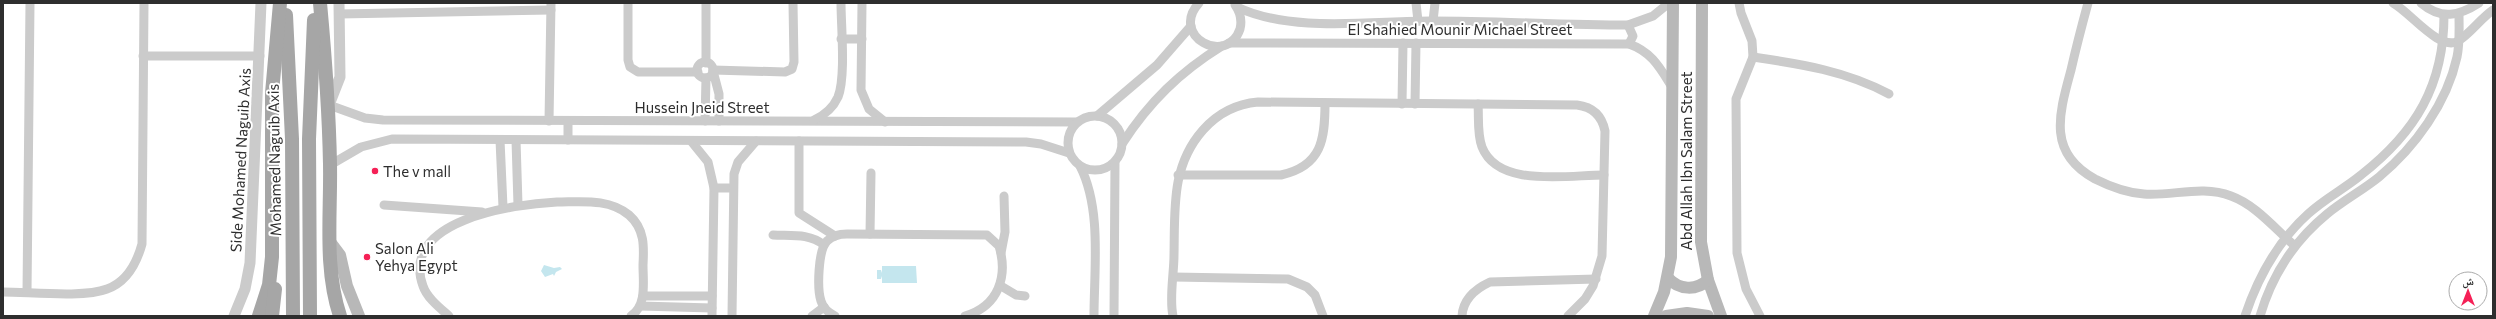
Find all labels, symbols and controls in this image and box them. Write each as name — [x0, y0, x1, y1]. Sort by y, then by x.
street label: El Shahied Mounir Michael Street — [1348, 20, 1572, 38]
street label: Side Mohamed Naguib Axis — [226, 67, 254, 253]
street label: Abd Allah Ibn Salam Street — [1677, 71, 1695, 251]
street label: Mohamed Naguib Axis — [264, 83, 284, 236]
street label: Hussein Jneid Street — [634, 98, 770, 116]
place label: The v mall — [383, 162, 451, 180]
marker: The v mall — [370, 166, 380, 176]
place label: Salon Ali Yehya Egypt — [375, 239, 458, 274]
marker: Salon Ali Yehya Egypt — [362, 252, 372, 262]
north arrow — [2448, 271, 2488, 311]
text: ش — [2462, 274, 2474, 289]

